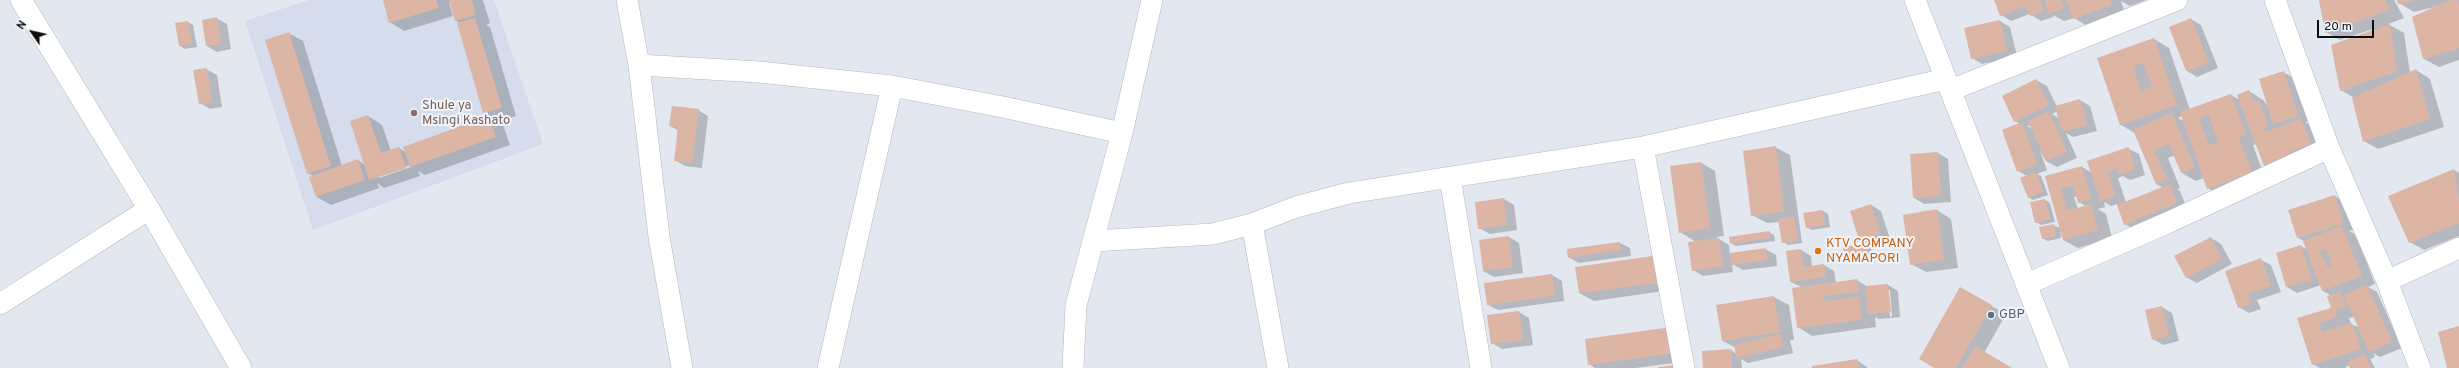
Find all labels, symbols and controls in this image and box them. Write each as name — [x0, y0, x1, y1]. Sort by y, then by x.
north arrow — [12, 12, 52, 52]
scale bar — [2319, 12, 2376, 38]
text: N — [14, 18, 30, 32]
text: 20 m — [2324, 19, 2352, 35]
place label: Shule ya Msingi Kashato — [422, 98, 510, 129]
marker: Shule ya Msingi Kashato — [409, 108, 419, 118]
place label: KTV COMPANY NYAMAPORI — [1826, 236, 1914, 267]
marker: KTV COMPANY NYAMAPORI — [1813, 246, 1823, 256]
place label: GBP — [1999, 307, 2025, 323]
marker: GBP — [1986, 310, 1996, 320]

